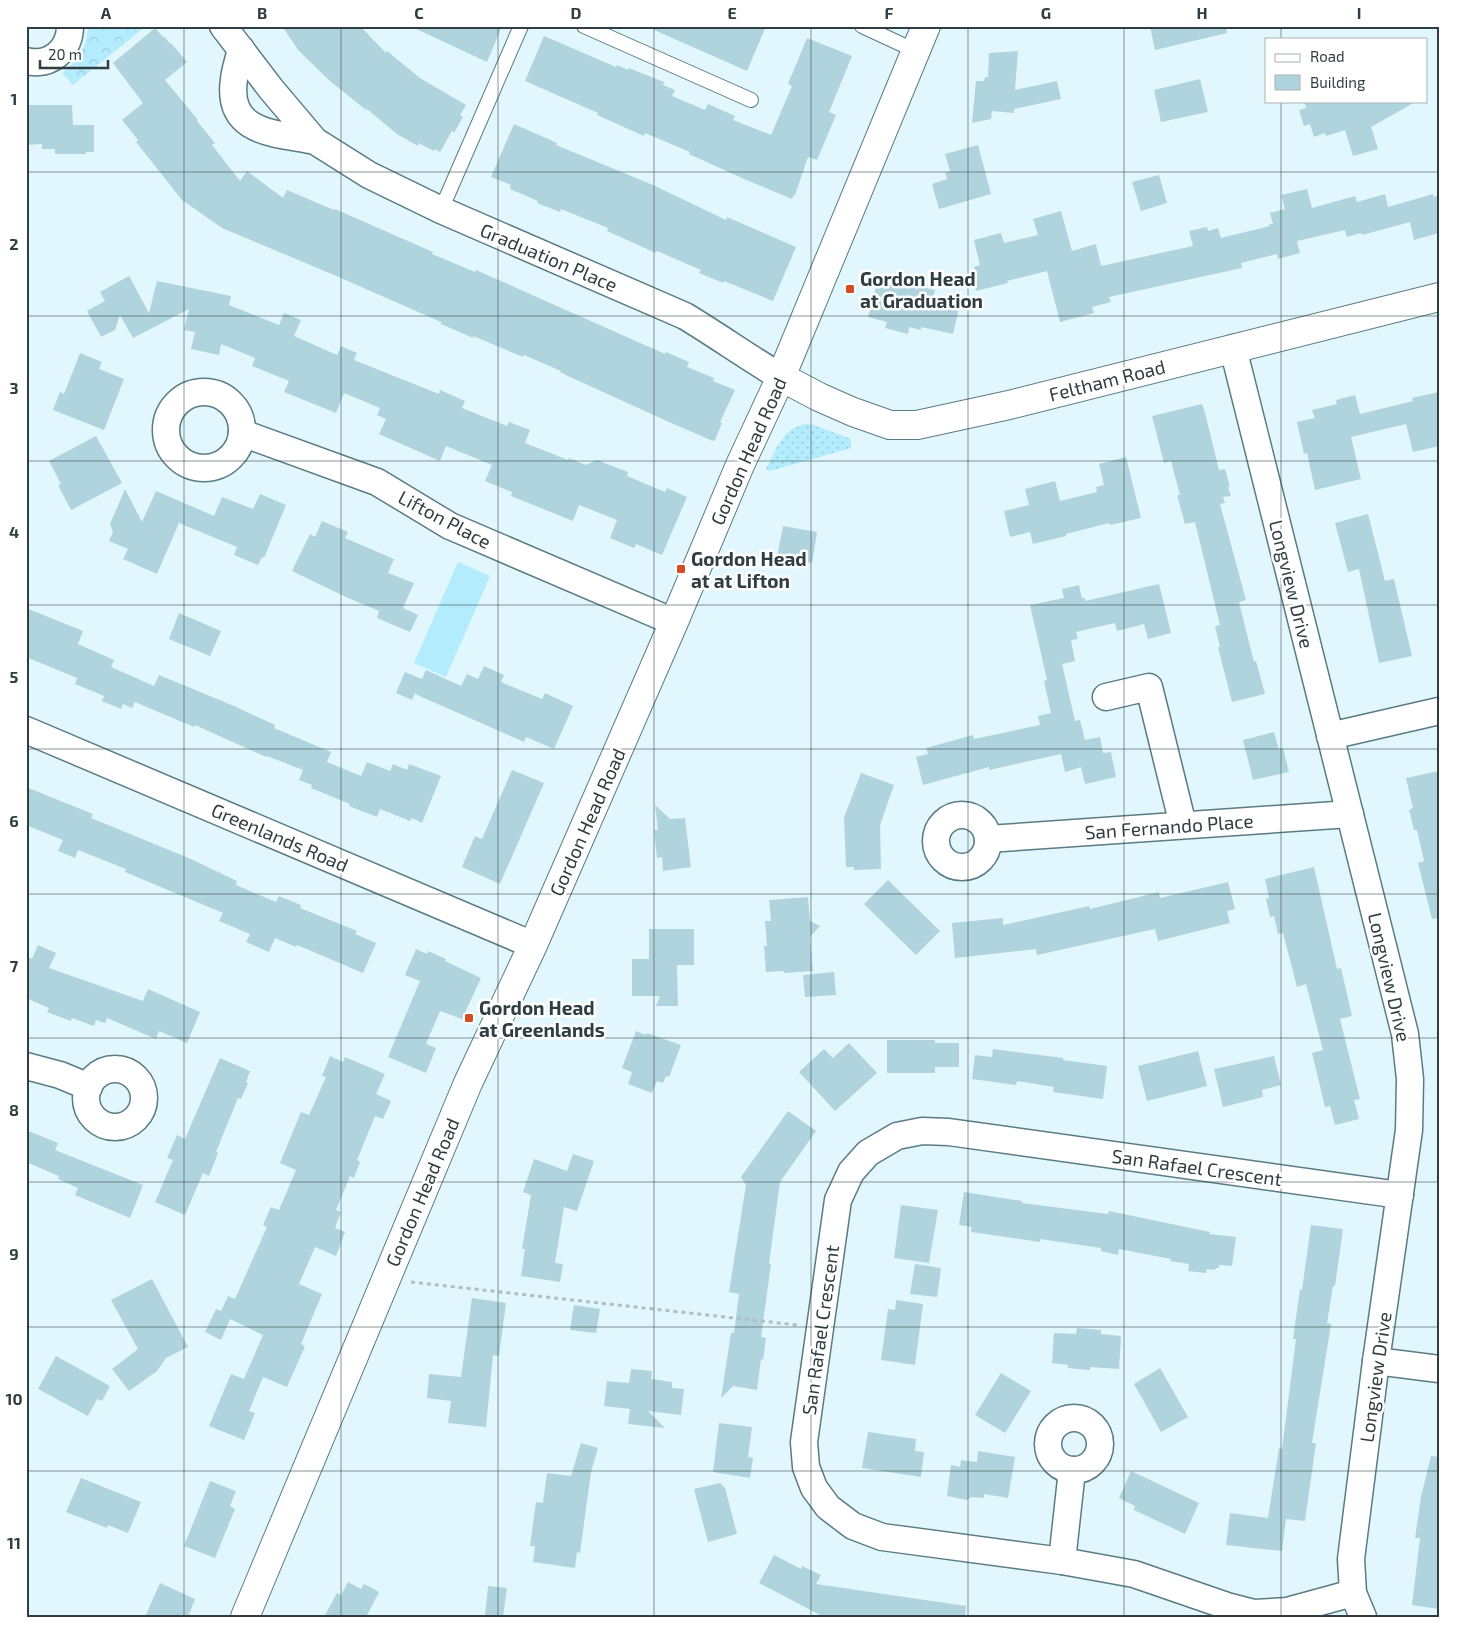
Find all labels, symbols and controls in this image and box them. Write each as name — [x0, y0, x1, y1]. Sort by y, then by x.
text: A — [101, 3, 112, 22]
text: B — [257, 3, 267, 22]
text: C — [414, 3, 424, 22]
text: D — [571, 3, 582, 22]
text: E — [727, 3, 737, 22]
text: F — [885, 3, 894, 22]
text: G — [1041, 3, 1051, 22]
text: H — [1196, 3, 1208, 22]
text: I — [1357, 3, 1361, 22]
scale bar — [40, 38, 108, 70]
legend — [1265, 38, 1428, 102]
text: 20 m — [48, 45, 82, 63]
text: Road — [1310, 47, 1345, 65]
text: Building — [1310, 73, 1366, 91]
text: 1 — [11, 89, 17, 108]
street label: Graduation Place — [477, 218, 621, 296]
text: 2 — [9, 234, 19, 253]
place label: Gordon Head at Graduation — [860, 267, 983, 312]
marker: Gordon Head at Graduation — [844, 283, 856, 295]
street label: Feltham Road — [1046, 354, 1168, 406]
street label: Gordon Head Road — [705, 374, 791, 528]
text: 3 — [9, 378, 19, 397]
street label: Lifton Place — [395, 485, 495, 553]
street label: Longview Drive — [1265, 517, 1319, 651]
text: 4 — [9, 522, 19, 541]
place label: Gordon Head at at Lifton — [691, 547, 807, 592]
marker: Gordon Head at at Lifton — [675, 563, 687, 575]
text: 5 — [10, 667, 19, 686]
street label: Gordon Head Road — [544, 745, 630, 899]
street label: Greenlands Road — [208, 798, 352, 876]
street label: San Fernando Place — [1084, 809, 1254, 843]
text: 6 — [9, 811, 19, 830]
street label: Longview Drive — [1364, 910, 1416, 1044]
text: 7 — [10, 956, 19, 975]
place label: Gordon Head at Greenlands — [479, 996, 605, 1041]
marker: Gordon Head at Greenlands — [463, 1012, 475, 1024]
text: 8 — [9, 1100, 19, 1119]
street label: Gordon Head Road — [380, 1114, 464, 1270]
street label: San Rafael Crescent — [1110, 1144, 1284, 1190]
street label: San Rafael Crescent — [797, 1243, 843, 1417]
text: 9 — [9, 1244, 19, 1263]
street label: Longview Drive — [1354, 1310, 1396, 1444]
text: 10 — [5, 1389, 23, 1408]
text: 11 — [7, 1533, 21, 1552]

